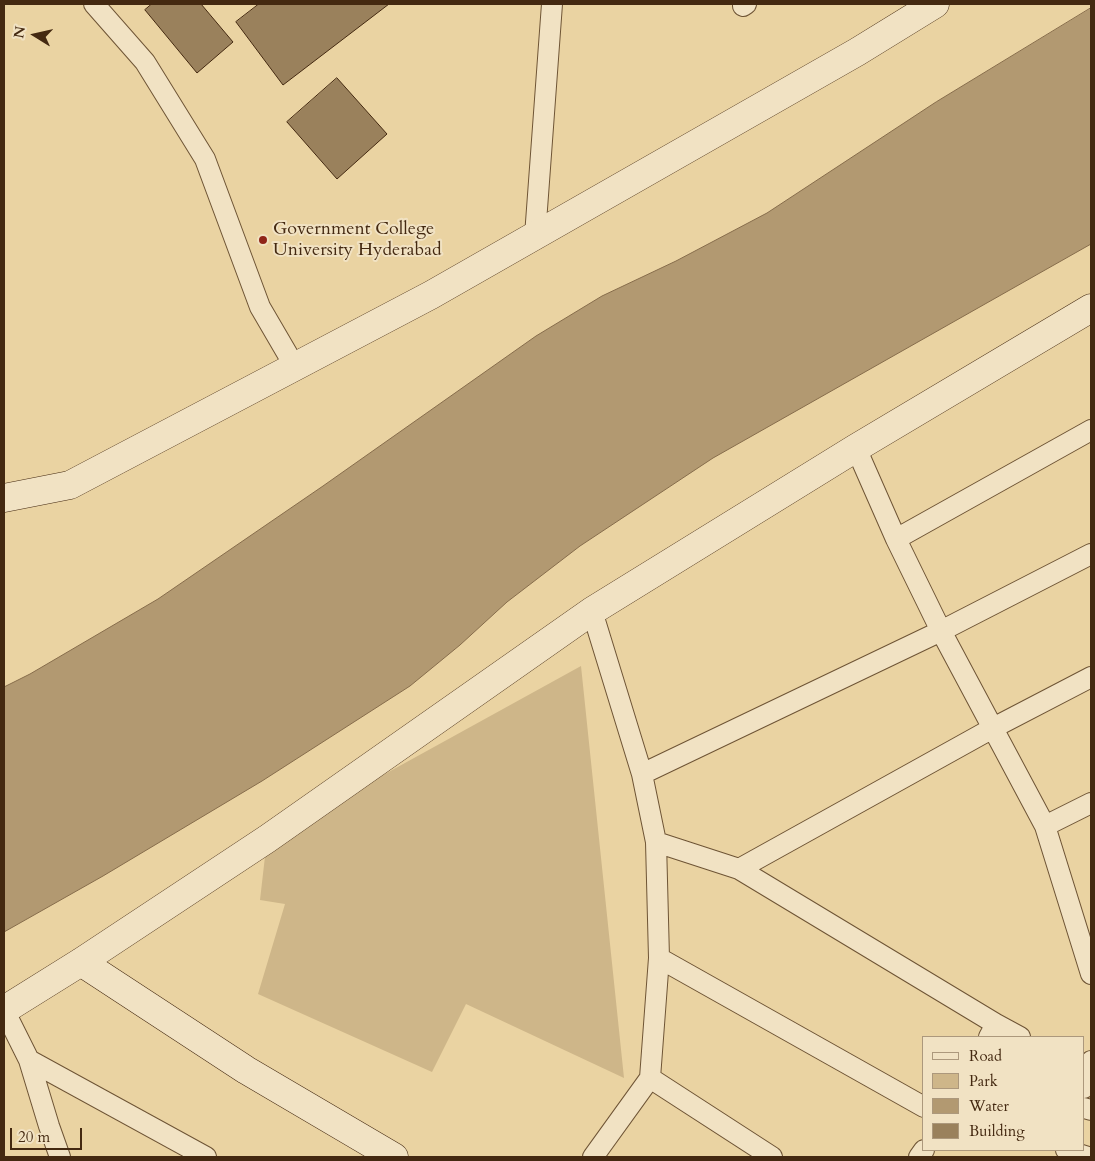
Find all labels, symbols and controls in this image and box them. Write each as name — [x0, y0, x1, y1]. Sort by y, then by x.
north arrow — [10, 10, 60, 60]
text: N — [9, 25, 30, 40]
place label: Government College University Hyderabad — [273, 219, 442, 262]
marker: Government College University Hyderabad — [257, 234, 269, 246]
legend — [922, 1036, 1085, 1151]
text: Road — [969, 1046, 1002, 1066]
text: Park — [969, 1071, 998, 1091]
text: Water — [969, 1096, 1009, 1116]
scale bar — [12, 1118, 85, 1150]
text: Building — [969, 1121, 1025, 1141]
text: 20 m — [18, 1127, 50, 1147]

